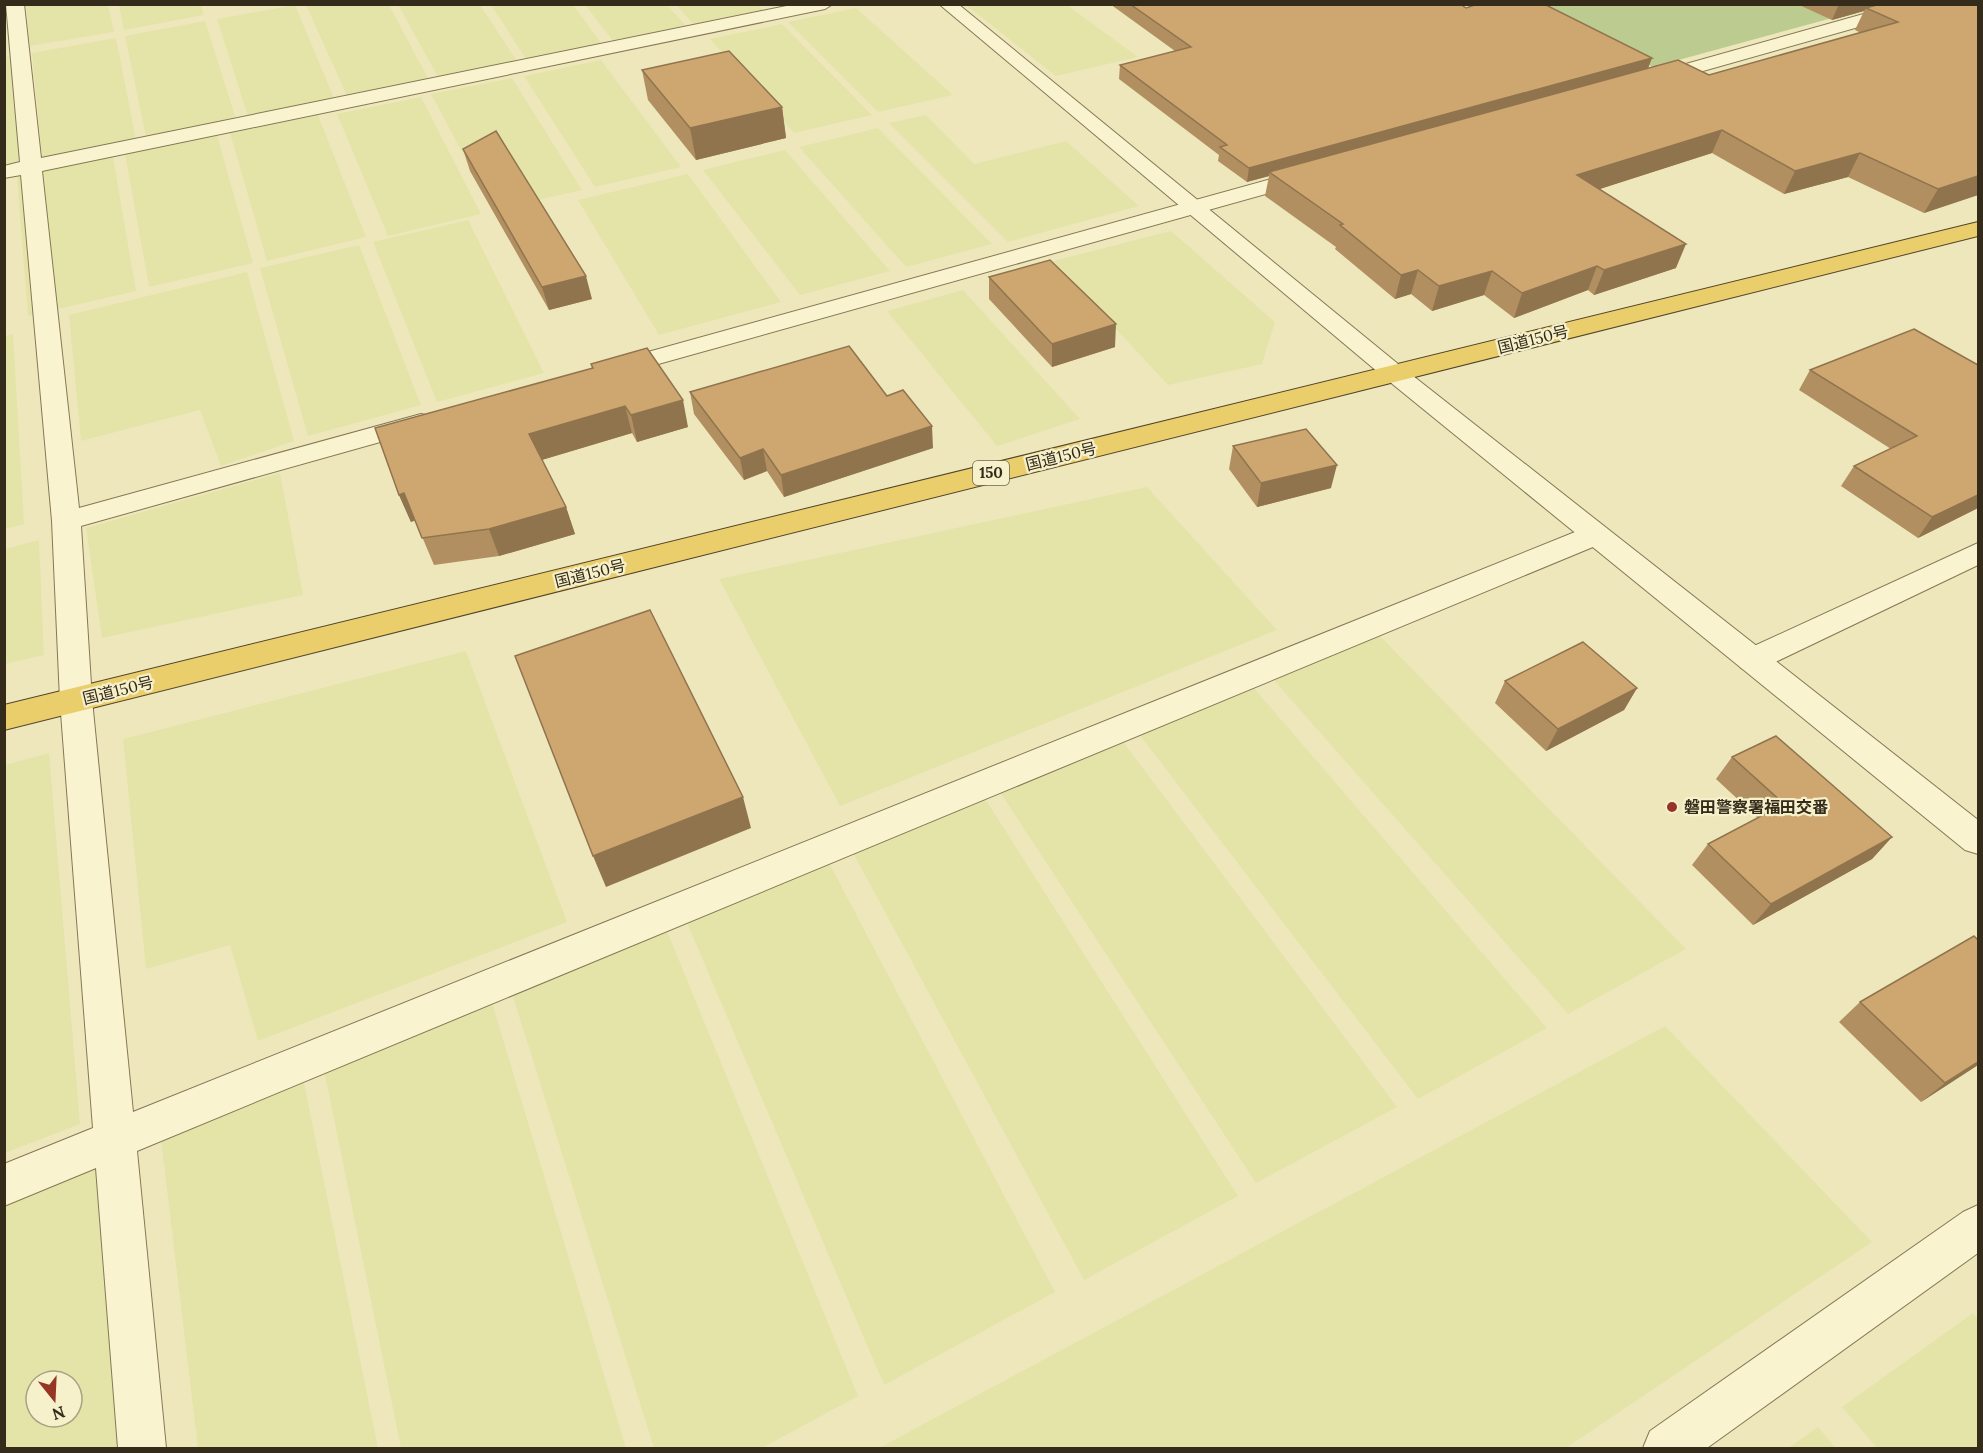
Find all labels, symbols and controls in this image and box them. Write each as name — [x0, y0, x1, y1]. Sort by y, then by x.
street label: 国道150号 — [1495, 321, 1571, 357]
street label: 国道150号 — [1023, 438, 1099, 474]
road number: 150 — [973, 461, 1009, 485]
street label: 国道150号 — [552, 555, 628, 591]
street label: 国道150号 — [80, 672, 156, 708]
place label: 磐田警察署福田交番 — [1684, 797, 1828, 817]
marker: 磐田警察署福田交番 — [1665, 800, 1679, 814]
north arrow — [24, 1369, 84, 1429]
text: N — [50, 1402, 68, 1425]

